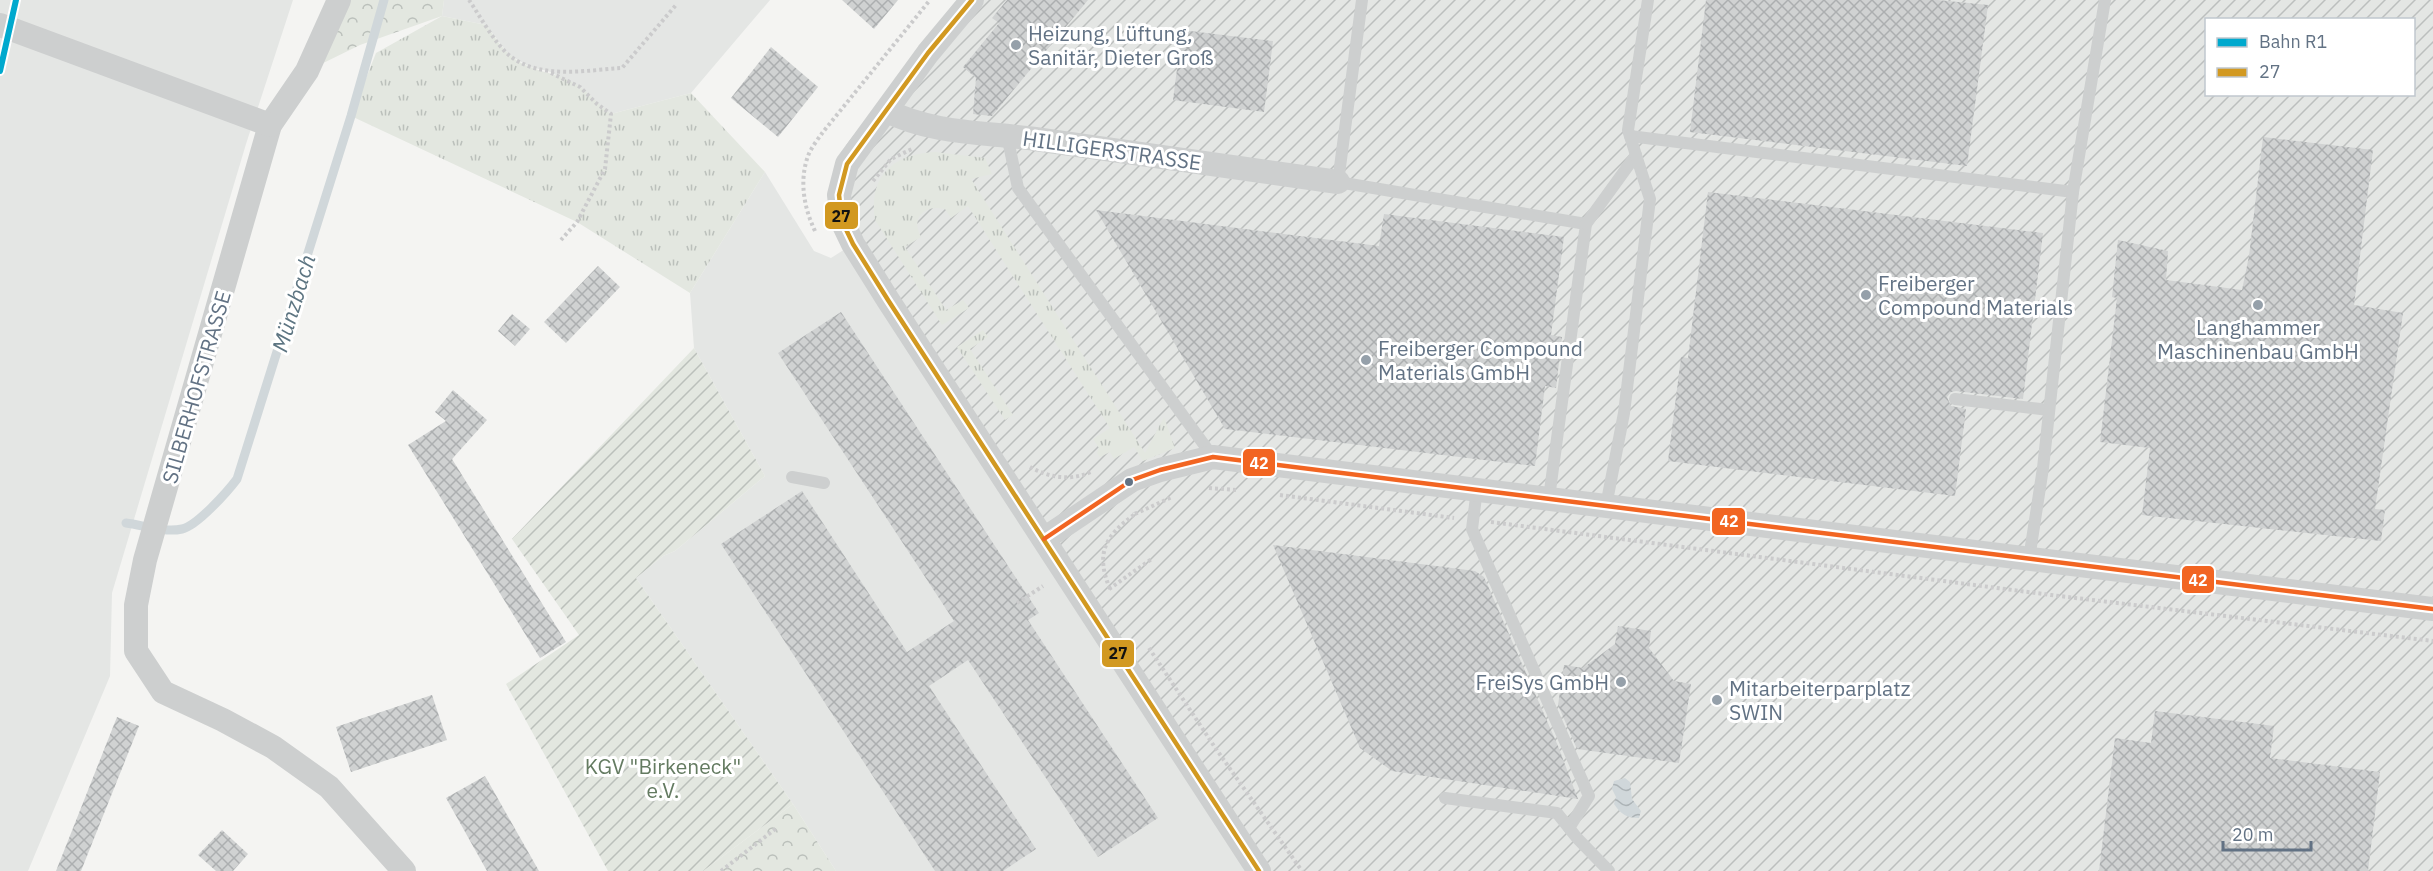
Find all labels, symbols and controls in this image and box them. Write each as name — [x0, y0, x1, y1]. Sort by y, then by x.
legend — [2205, 18, 2415, 96]
place label: Heizung, Lüftung, Sanitär, Dieter Groß — [1028, 19, 1214, 71]
text: Bahn R1 — [2259, 30, 2327, 53]
marker: Heizung, Lüftung, Sanitär, Dieter Groß — [1009, 38, 1023, 52]
text: 27 — [2259, 60, 2281, 83]
street label: HILLIGERSTRASSE — [1021, 124, 1203, 176]
line badge: 27 — [824, 201, 859, 230]
text: 27 — [831, 206, 851, 226]
water label: Münzbach — [264, 251, 322, 355]
place label: Freiberger Compound Materials — [1878, 269, 2073, 321]
street label: SILBERHOFSTRASSE — [155, 287, 237, 487]
marker: Freiberger Compound Materials — [1859, 288, 1873, 302]
marker: Langhammer Maschinenbau GmbH — [2251, 298, 2265, 312]
place label: Langhammer Maschinenbau GmbH — [2157, 313, 2359, 365]
place label: Freiberger Compound Materials GmbH — [1378, 334, 1583, 386]
marker: Freiberger Compound Materials GmbH — [1359, 353, 1373, 367]
line badge: 42 — [1242, 448, 1276, 477]
text: 42 — [1249, 453, 1269, 473]
unlabelled marker — [1123, 476, 1135, 488]
line badge: 42 — [1711, 507, 1746, 536]
text: 42 — [1719, 511, 1739, 531]
line badge: 42 — [2181, 565, 2215, 594]
text: 42 — [2188, 570, 2208, 590]
line badge: 27 — [1101, 639, 1135, 668]
text: 27 — [1108, 643, 1128, 663]
place label: FreiSys GmbH — [1476, 668, 1609, 696]
place label: Mitarbeiterparplatz SWIN — [1729, 674, 1911, 726]
marker: FreiSys GmbH — [1614, 675, 1628, 689]
marker: Mitarbeiterparplatz SWIN — [1710, 693, 1724, 707]
park label: KGV "Birkeneck" e.V. — [585, 752, 741, 804]
scale bar — [2223, 814, 2312, 852]
text: 20 m — [2232, 823, 2274, 846]

